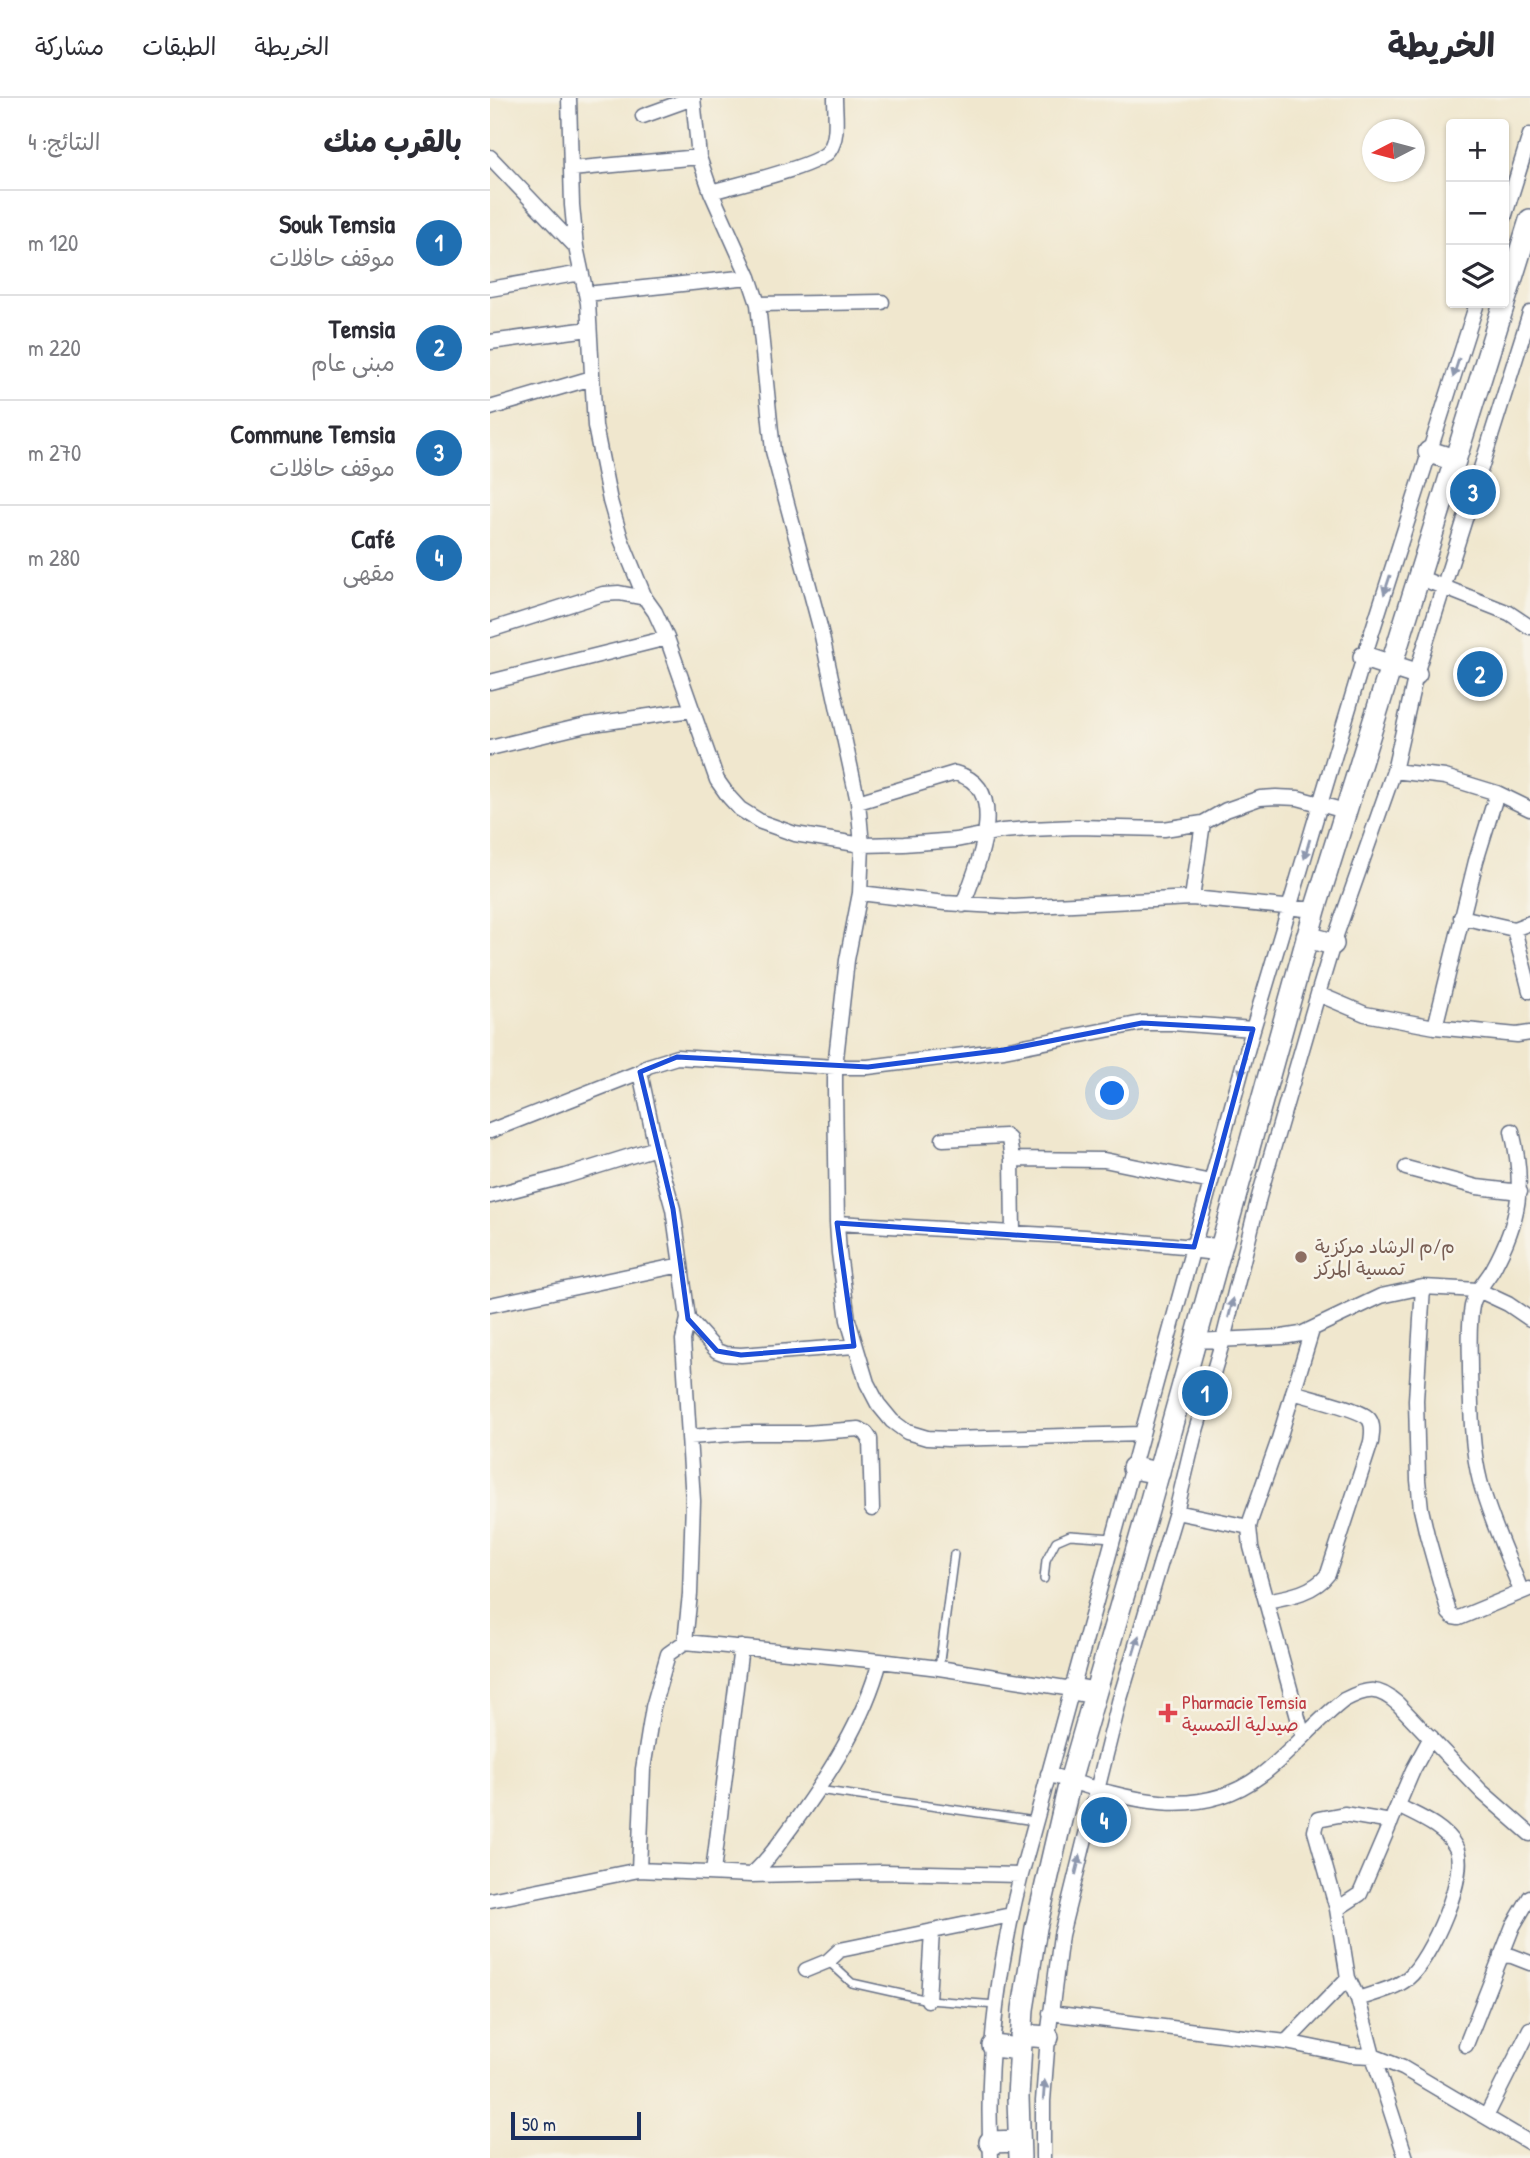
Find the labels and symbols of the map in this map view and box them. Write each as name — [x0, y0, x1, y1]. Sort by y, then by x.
north arrow — [1362, 119, 1425, 182]
one-way arrow — [1450, 357, 1461, 378]
pin: 3 — [1450, 466, 1496, 518]
one-way arrow — [1381, 574, 1392, 595]
pin: 2 — [1457, 648, 1503, 700]
one-way arrow — [1301, 838, 1312, 860]
one-way arrow — [1237, 1057, 1247, 1078]
your location — [1095, 1076, 1129, 1110]
place label: م/م الرشاد مركزية تمسية المركز — [1313, 1233, 1455, 1281]
marker: م/م الرشاد مركزية تمسية المركز — [1293, 1249, 1309, 1265]
one-way arrow — [1226, 1297, 1237, 1319]
pin: 1 — [1182, 1367, 1228, 1419]
one-way arrow — [1132, 1635, 1142, 1656]
place label: Pharmacie Temsia صيدلية التمسية — [1182, 1689, 1307, 1737]
marker: Pharmacie Temsia صيدلية التمسية — [1160, 1705, 1176, 1721]
pin: 4 — [1081, 1794, 1127, 1846]
one-way arrow — [1073, 1854, 1084, 1876]
one-way arrow — [1039, 2079, 1050, 2101]
scale bar — [511, 2109, 640, 2141]

